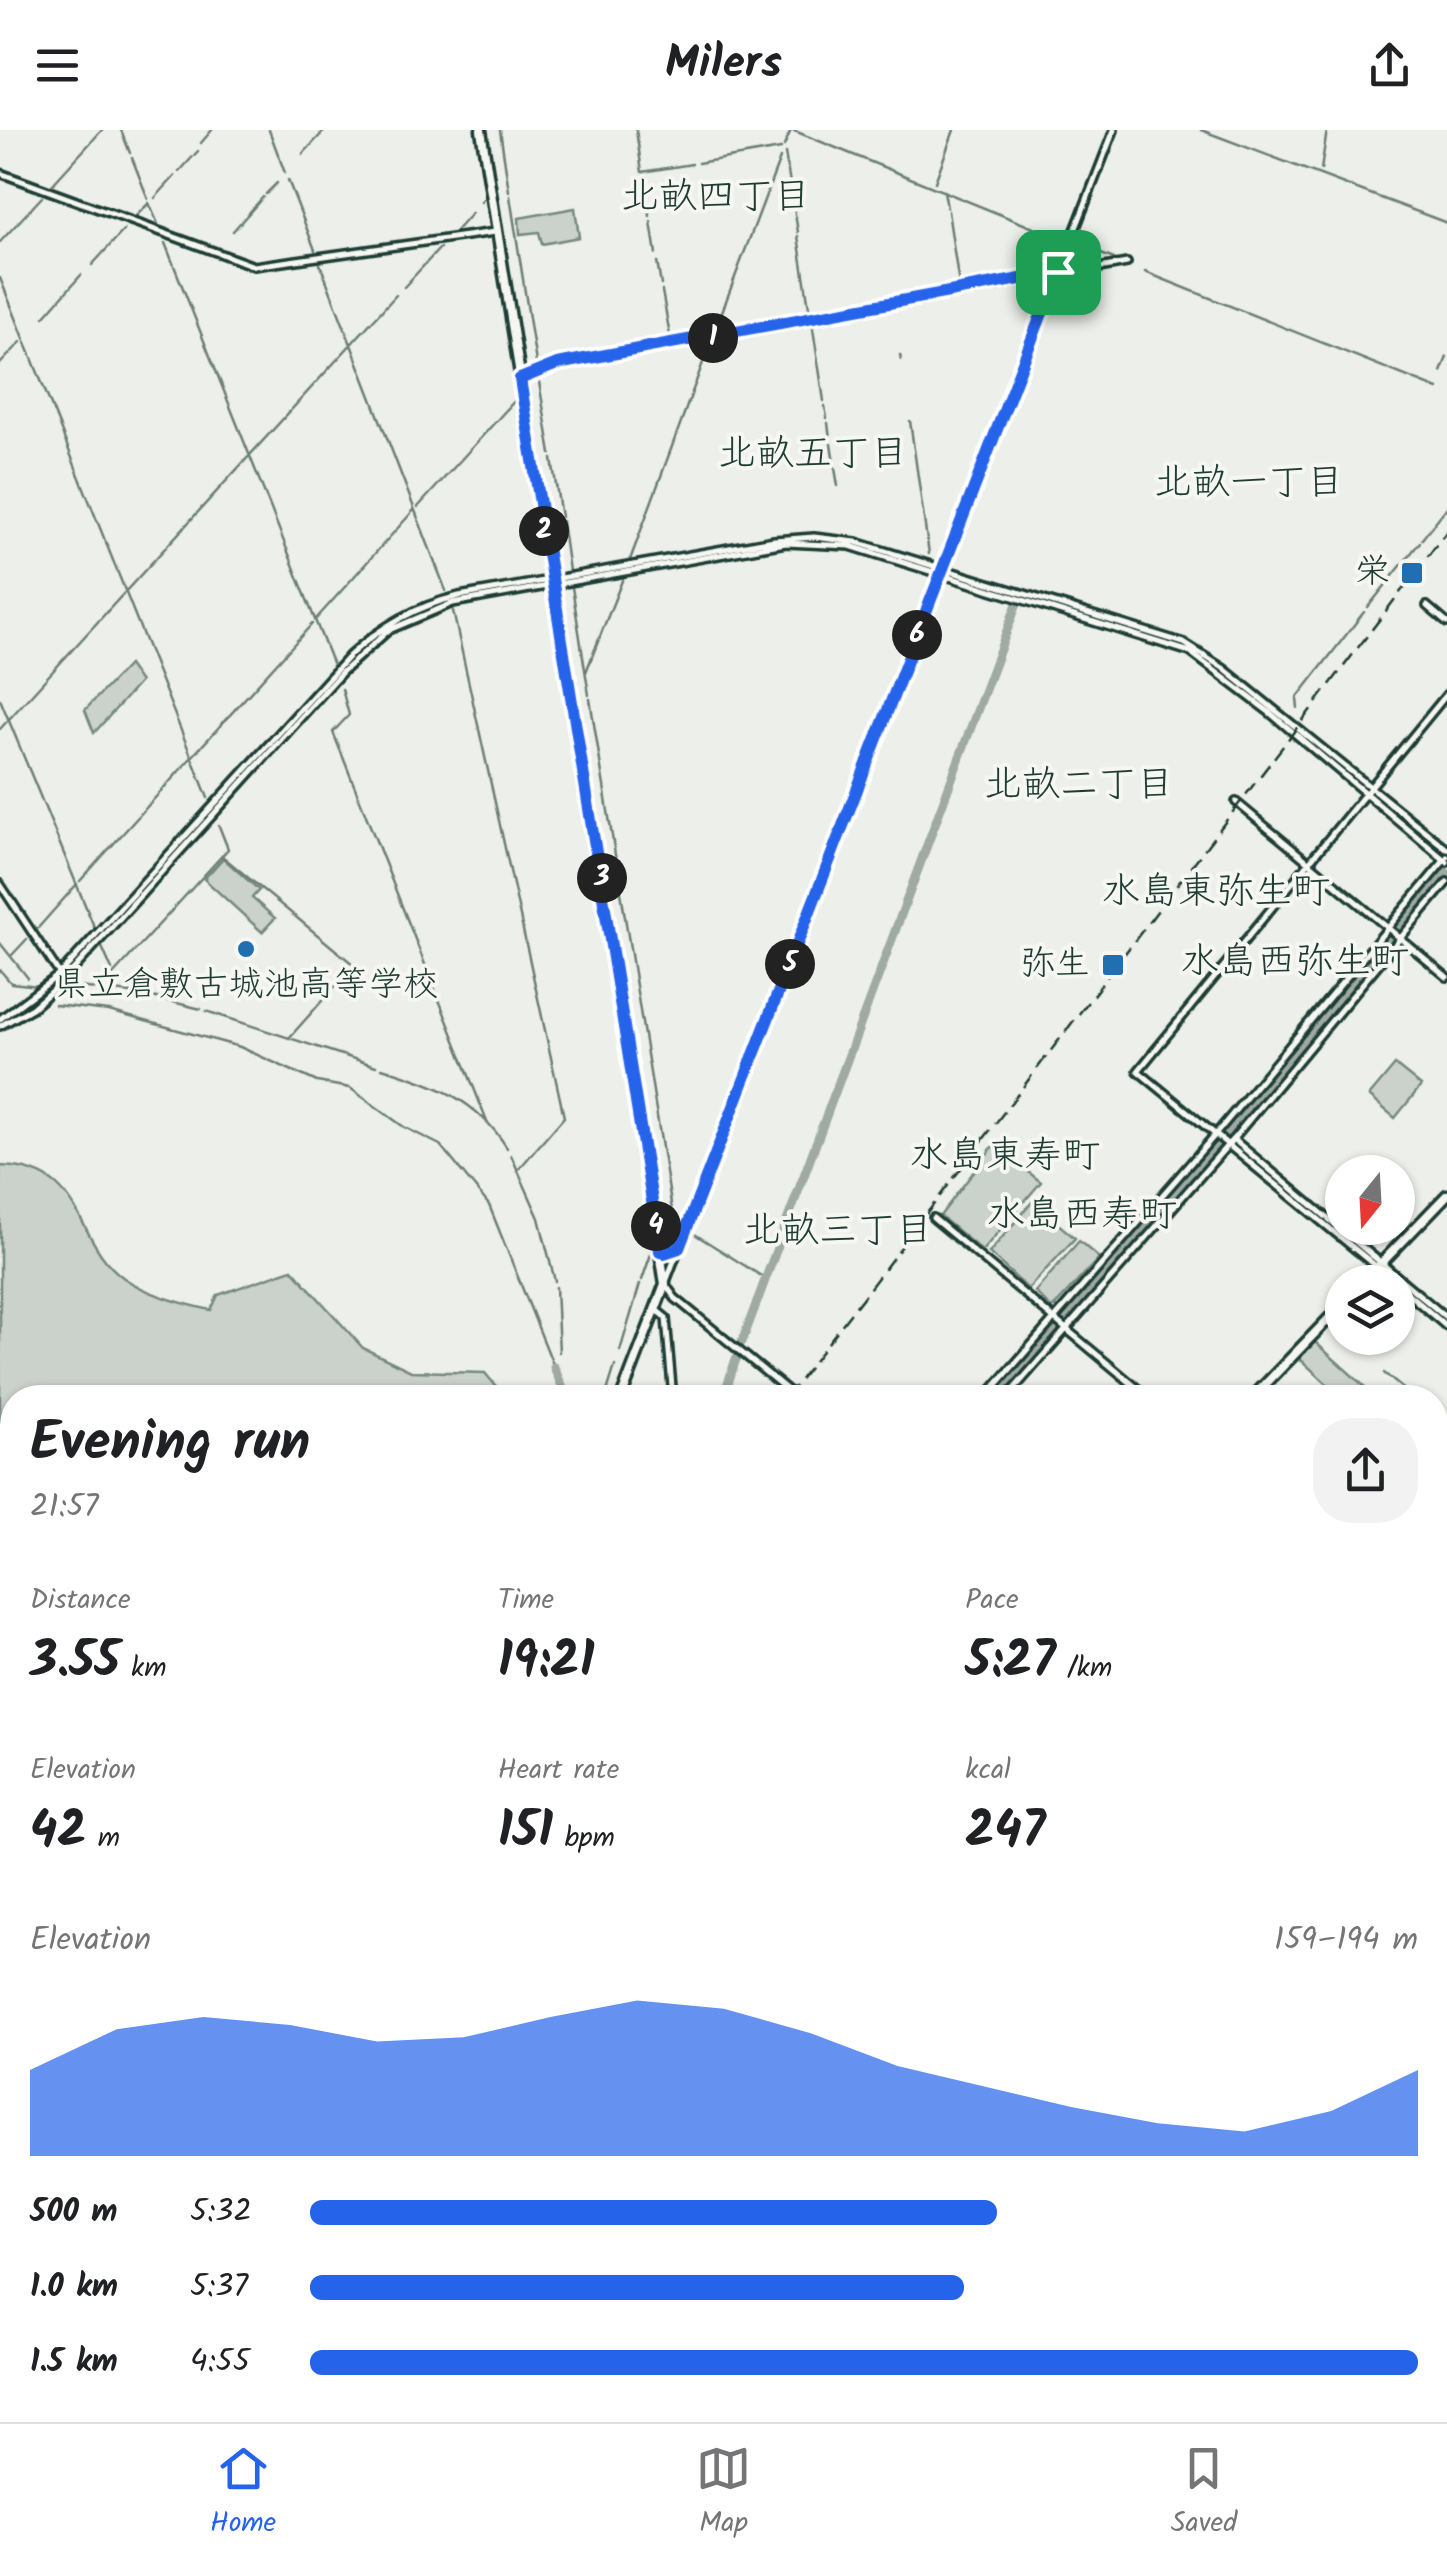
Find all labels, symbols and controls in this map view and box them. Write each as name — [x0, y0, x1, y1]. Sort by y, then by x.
text: Milers — [665, 29, 782, 101]
icon: menu — [30, 38, 85, 93]
icon: share — [1362, 38, 1417, 93]
district label: 北畝四丁目 — [621, 168, 811, 228]
pin — [1016, 230, 1101, 315]
icon: arrive — [1031, 245, 1086, 300]
pin: 1 — [688, 313, 738, 363]
text: 1 — [709, 315, 717, 360]
district label: 北畝五丁目 — [718, 425, 908, 485]
district label: 北畝一丁目 — [1154, 454, 1344, 514]
pin: 2 — [519, 506, 569, 556]
text: 2 — [536, 508, 552, 553]
place label: 栄 — [1355, 545, 1390, 601]
marker: 栄 — [1399, 560, 1425, 586]
pin: 6 — [892, 610, 942, 660]
text: 6 — [909, 612, 925, 657]
district label: 北畝二丁目 — [984, 756, 1174, 816]
pin: 3 — [577, 853, 627, 903]
text: 3 — [594, 855, 610, 900]
district label: 水島東弥生町 — [1102, 863, 1330, 923]
district label: 水島西弥生町 — [1181, 933, 1409, 993]
place label: 弥生 — [1020, 937, 1090, 993]
marker: 県立倉敷古城池高等学校 — [235, 938, 257, 960]
pin: 5 — [765, 939, 815, 989]
text: 5 — [783, 941, 797, 986]
marker: 弥生 — [1100, 952, 1126, 978]
place label: 県立倉敷古城池高等学校 — [53, 958, 439, 1014]
district label: 水島東寿町 — [910, 1127, 1100, 1187]
north arrow — [1325, 1155, 1415, 1245]
map controls — [1325, 1155, 1415, 1355]
district label: 水島西寿町 — [987, 1186, 1177, 1246]
pin: 4 — [631, 1201, 681, 1251]
district label: 北畝三丁目 — [743, 1202, 933, 1262]
text: 4 — [648, 1203, 664, 1248]
button: layers — [1325, 1265, 1415, 1355]
text: Evening run — [30, 1401, 310, 1488]
button: share — [1313, 1418, 1418, 1523]
text: 21:57 — [30, 1482, 98, 1533]
text: Distance — [30, 1578, 131, 1623]
text: Time — [498, 1578, 554, 1623]
text: Pace — [965, 1578, 1019, 1623]
text: 3.55 — [30, 1623, 120, 1703]
text: 19:21 — [498, 1623, 595, 1703]
text: 5:27 — [965, 1623, 1056, 1703]
text: km — [120, 1646, 166, 1691]
text: /km — [1056, 1646, 1112, 1691]
text: Elevation — [30, 1748, 136, 1793]
text: Heart rate — [498, 1748, 619, 1793]
text: kcal — [965, 1748, 1011, 1793]
text: 42 — [30, 1793, 86, 1873]
text: 151 — [498, 1793, 553, 1873]
text: 247 — [965, 1793, 1045, 1873]
text: m — [86, 1816, 120, 1861]
text: bpm — [553, 1816, 615, 1861]
text: Elevation — [30, 1915, 151, 1966]
text: 159–194 m — [1274, 1915, 1418, 1966]
text: 500 m — [30, 2187, 118, 2238]
text: 5:32 — [190, 2187, 252, 2238]
text: 1.0 km — [30, 2262, 118, 2313]
text: 5:37 — [190, 2262, 248, 2313]
text: 1.5 km — [30, 2337, 118, 2388]
text: 4:55 — [190, 2337, 250, 2388]
tab: Home — [210, 2441, 276, 2546]
tab: Map — [696, 2441, 751, 2546]
tab: Saved — [1171, 2441, 1237, 2546]

